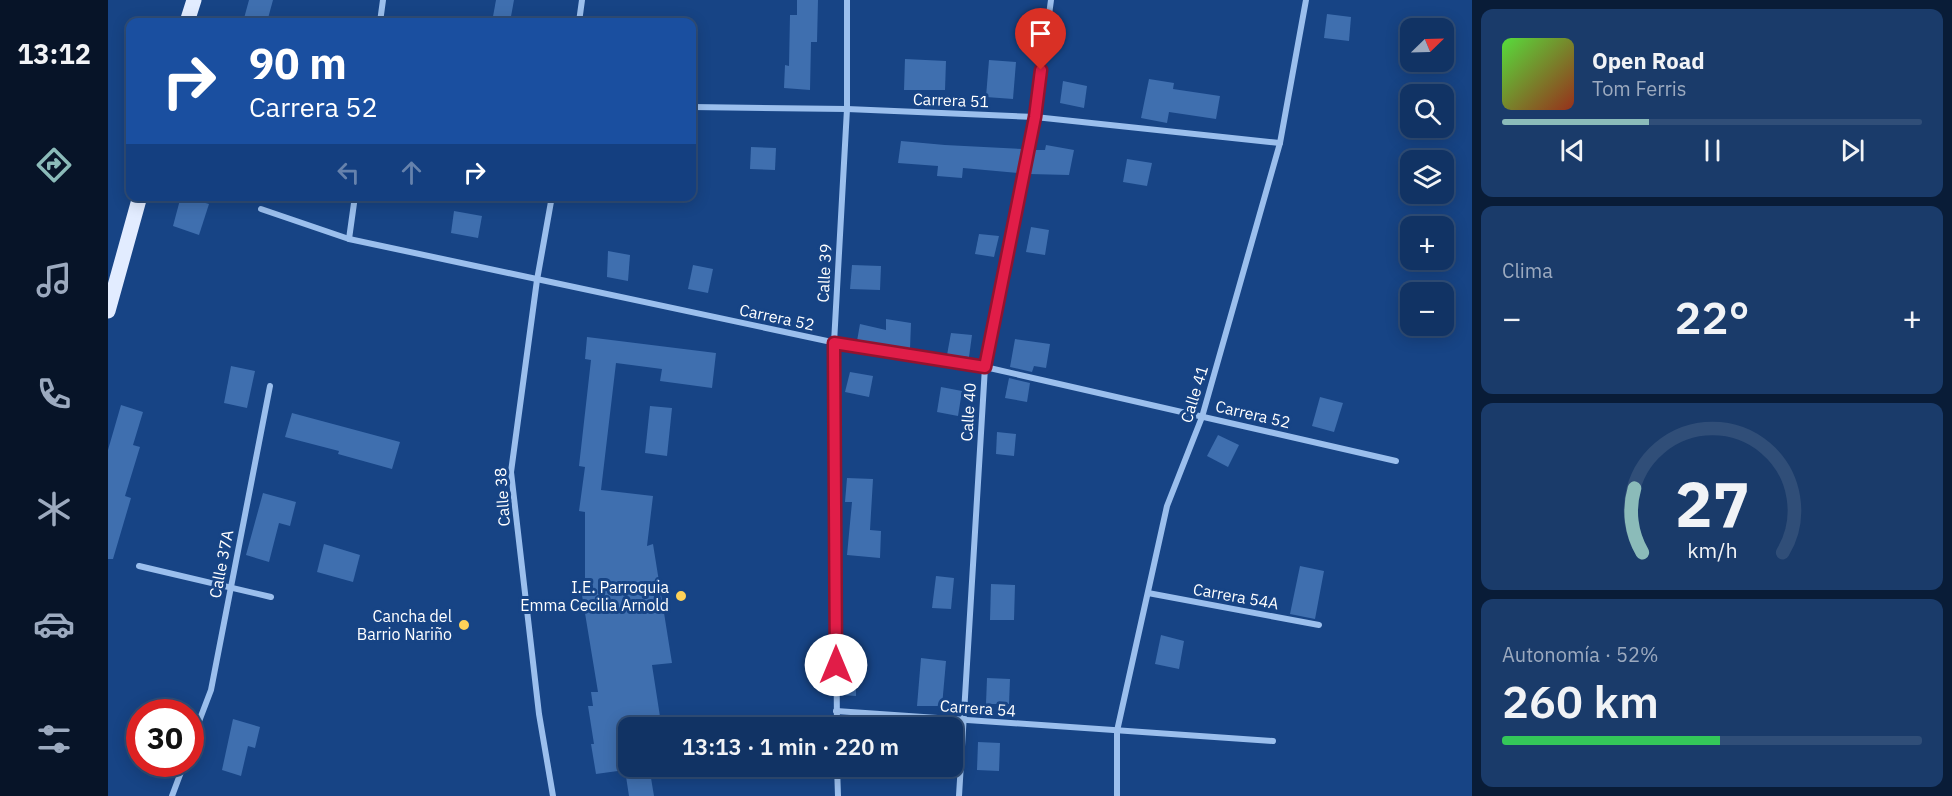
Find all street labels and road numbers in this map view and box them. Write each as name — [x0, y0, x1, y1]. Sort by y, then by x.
street label: Carrera 51 — [913, 89, 989, 111]
street label: Calle 39 — [812, 243, 836, 303]
street label: Carrera 52 — [738, 299, 816, 335]
street label: Calle 41 — [1176, 363, 1212, 425]
street label: Calle 40 — [956, 382, 980, 442]
street label: Carrera 52 — [1214, 396, 1292, 432]
street label: Calle 38 — [490, 467, 514, 527]
street label: Calle 37A — [205, 528, 237, 600]
street label: Carrera 54A — [1192, 579, 1280, 613]
street label: Carrera 54 — [939, 695, 1017, 721]

